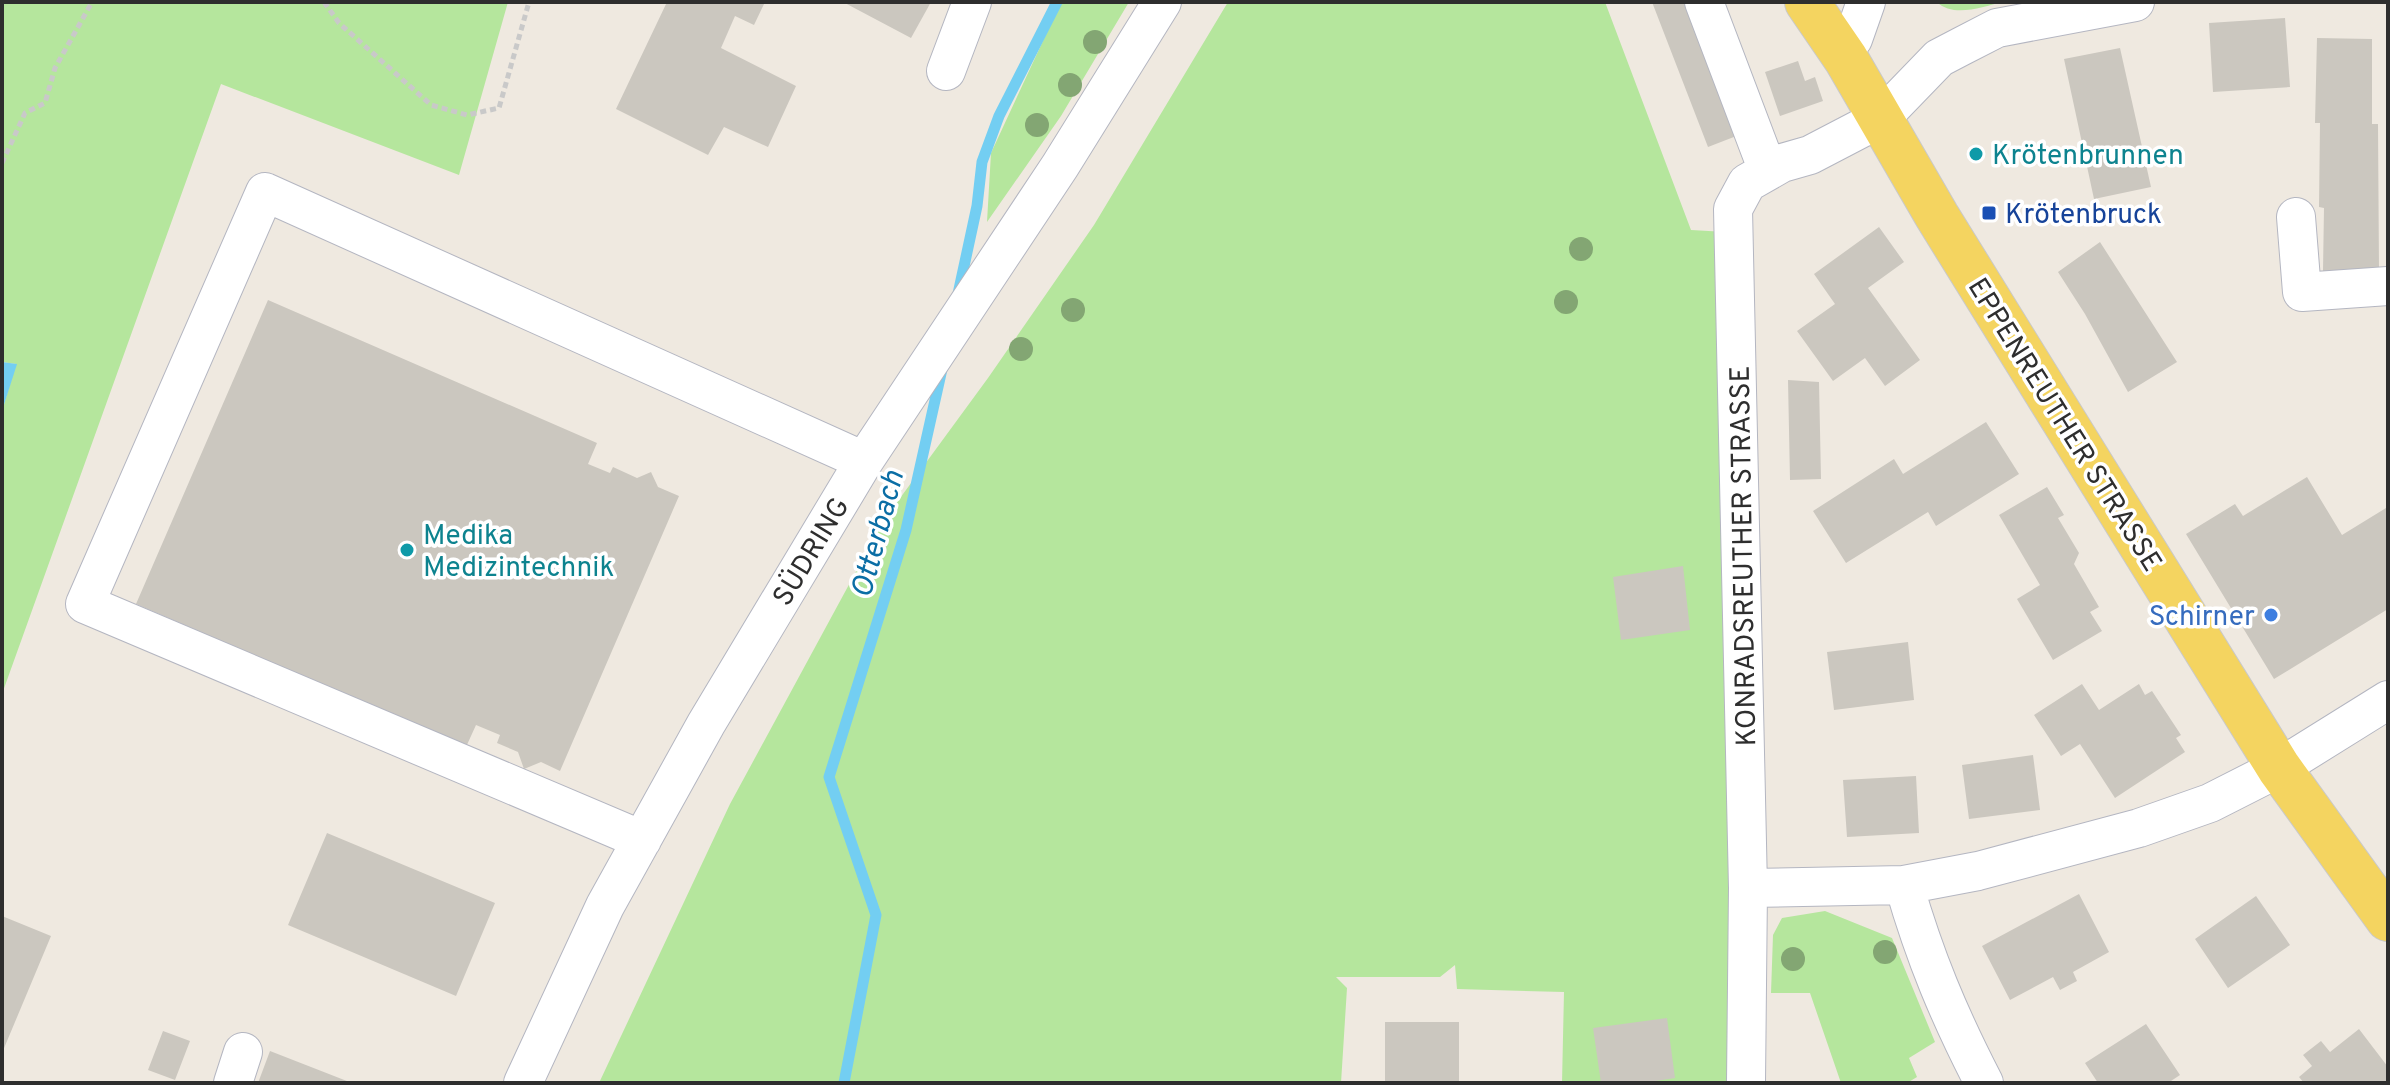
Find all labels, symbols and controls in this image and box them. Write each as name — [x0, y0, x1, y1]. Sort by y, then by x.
place label: Krötenbrunnen — [1992, 139, 2184, 175]
marker: Krötenbrunnen — [1967, 145, 1985, 163]
place label: Krötenbruck — [2005, 198, 2162, 234]
marker: Krötenbruck — [1980, 204, 1998, 222]
street label: EPPENREUTHER STRASSE — [1958, 272, 2169, 579]
street label: KONRADSREUTHER STRASSE — [1724, 365, 1766, 747]
water label: Otterbach — [845, 467, 914, 602]
street label: SÜDRING — [764, 491, 859, 613]
place label: Medika Medizintechnik — [423, 519, 614, 587]
marker: Medika Medizintechnik — [398, 541, 416, 559]
place label: Schirner — [2149, 600, 2255, 636]
marker: Schirner — [2262, 606, 2280, 624]

